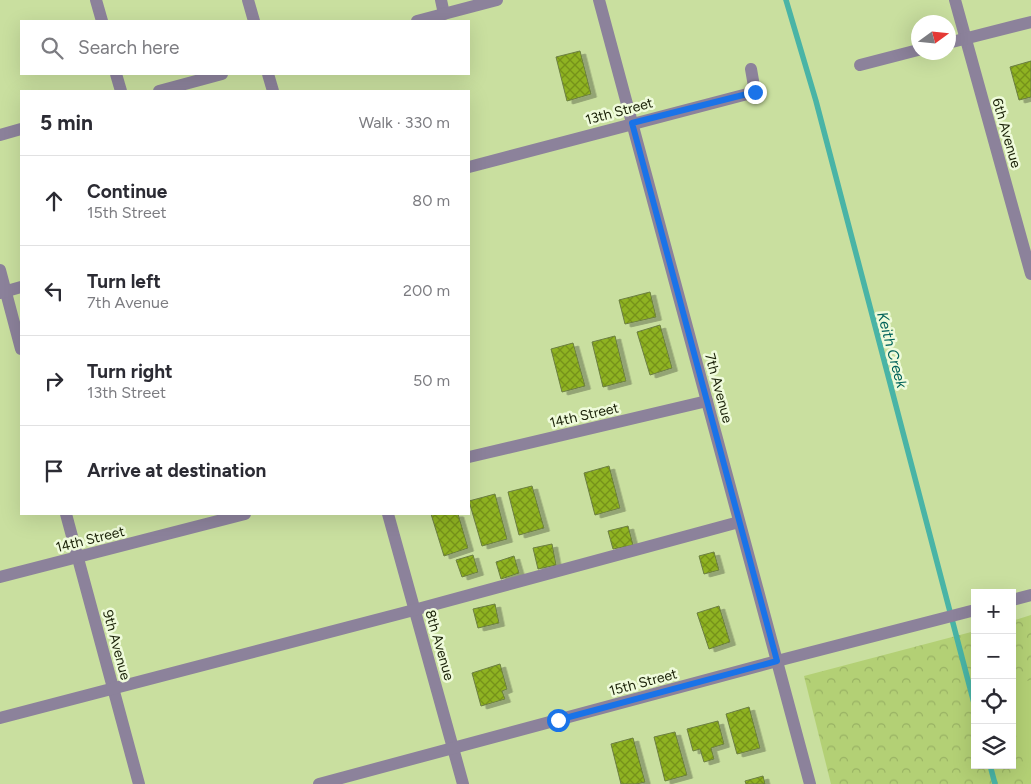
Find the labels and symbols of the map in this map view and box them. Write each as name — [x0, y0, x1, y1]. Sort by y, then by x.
north arrow — [911, 15, 956, 60]
route end — [744, 81, 767, 104]
street label: 13th Street — [584, 94, 655, 129]
street label: 6th Avenue — [988, 96, 1025, 170]
water label: Keith Creek — [873, 310, 911, 391]
street label: 7th Avenue — [701, 351, 736, 425]
street label: 14th Street — [548, 399, 620, 432]
street label: 14th Street — [54, 523, 126, 556]
street label: 9th Avenue — [99, 608, 134, 682]
street label: 8th Avenue — [421, 608, 458, 683]
street label: 15th Street — [607, 665, 679, 700]
route start — [547, 709, 570, 732]

